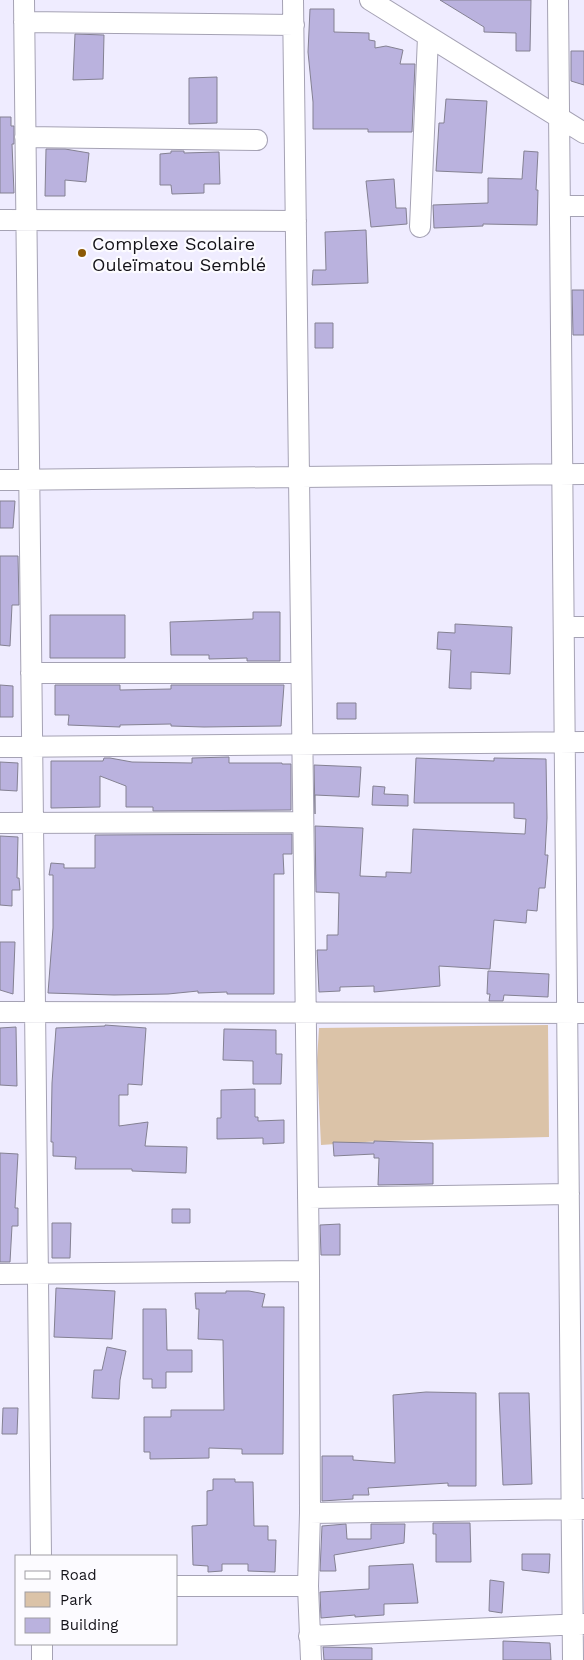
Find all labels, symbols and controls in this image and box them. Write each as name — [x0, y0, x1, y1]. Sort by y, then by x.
place label: Complexe Scolaire Ouleïmatou Semblé — [92, 233, 266, 275]
marker: Complexe Scolaire Ouleïmatou Semblé — [76, 247, 88, 259]
legend — [15, 1555, 178, 1645]
text: Road — [60, 1566, 97, 1584]
text: Park — [60, 1591, 93, 1609]
text: Building — [60, 1616, 118, 1634]

